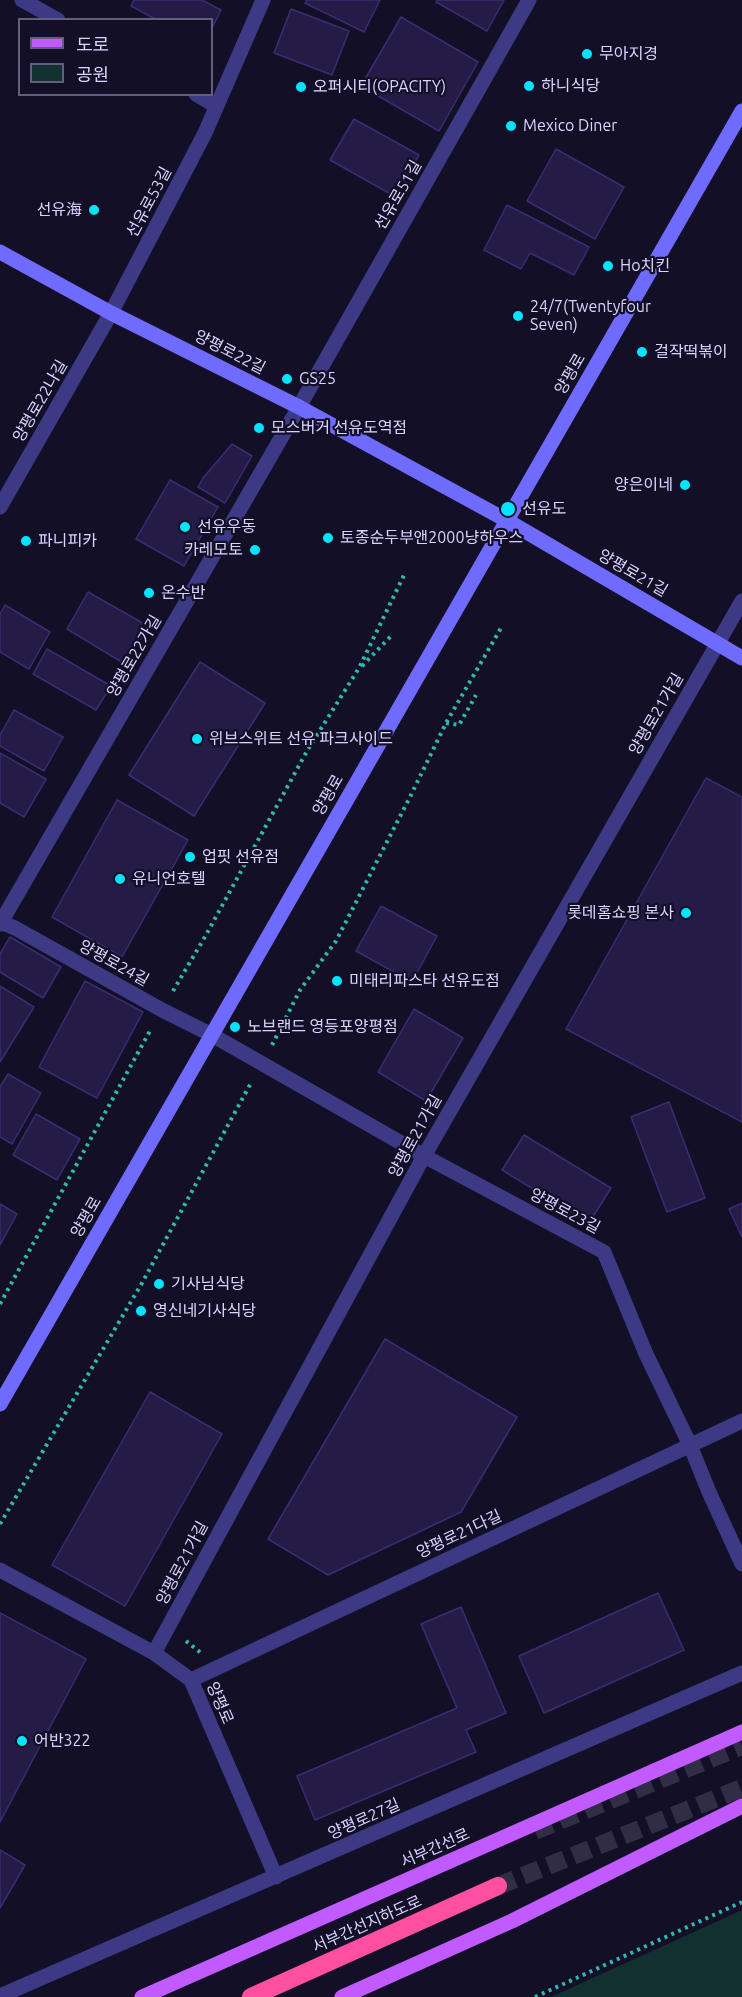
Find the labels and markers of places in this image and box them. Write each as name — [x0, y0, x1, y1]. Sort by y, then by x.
place label: 무아지경 — [599, 44, 658, 64]
marker: 무아지경 — [580, 47, 594, 61]
place label: 하니식당 — [541, 76, 600, 96]
place label: 오퍼시티(OPACITY) — [313, 77, 446, 97]
marker: 하니식당 — [522, 79, 536, 93]
marker: 오퍼시티(OPACITY) — [294, 80, 308, 94]
place label: Mexico Diner — [523, 116, 617, 136]
marker: Mexico Diner — [504, 119, 518, 133]
place label: 선유海 — [37, 200, 82, 220]
marker: 선유海 — [87, 203, 101, 217]
place label: Ho치킨 — [620, 256, 670, 276]
marker: Ho치킨 — [601, 259, 615, 273]
place label: 24/7(Twentyfour Seven) — [530, 297, 651, 335]
marker: 24/7(Twentyfour Seven) — [511, 309, 525, 323]
place label: 걸작떡볶이 — [654, 342, 728, 362]
marker: 걸작떡볶이 — [635, 345, 649, 359]
place label: GS25 — [299, 369, 336, 389]
marker: GS25 — [280, 372, 294, 386]
place label: 모스버거 선유도역점 — [271, 418, 407, 438]
marker: 모스버거 선유도역점 — [252, 421, 266, 435]
place label: 양은이네 — [614, 475, 673, 495]
marker: 양은이네 — [678, 478, 692, 492]
place label: 선유도 — [522, 499, 566, 519]
marker: 선유도 — [499, 500, 517, 518]
place label: 선유우동 — [197, 517, 256, 537]
marker: 선유우동 — [178, 520, 192, 534]
place label: 토종순두부앤2000냥하우스 — [340, 528, 523, 548]
place label: 파니피카 — [38, 531, 97, 551]
marker: 토종순두부앤2000냥하우스 — [321, 531, 335, 545]
marker: 파니피카 — [19, 534, 33, 548]
place label: 카레모토 — [184, 540, 243, 560]
marker: 카레모토 — [248, 543, 262, 557]
place label: 온수반 — [161, 583, 205, 603]
marker: 온수반 — [142, 586, 156, 600]
place label: 위브스위트 선유 파크사이드 — [209, 729, 393, 749]
marker: 위브스위트 선유 파크사이드 — [190, 732, 204, 746]
place label: 업핏 선유점 — [202, 847, 279, 867]
marker: 업핏 선유점 — [183, 850, 197, 864]
place label: 유니언호텔 — [132, 869, 206, 889]
marker: 유니언호텔 — [113, 872, 127, 886]
place label: 롯데홈쇼핑 본사 — [567, 903, 674, 923]
marker: 롯데홈쇼핑 본사 — [679, 906, 693, 920]
place label: 미태리파스타 선유도점 — [349, 971, 500, 991]
marker: 미태리파스타 선유도점 — [330, 974, 344, 988]
place label: 노브랜드 영등포양평점 — [247, 1017, 398, 1037]
marker: 노브랜드 영등포양평점 — [228, 1020, 242, 1034]
place label: 기사님식당 — [171, 1274, 245, 1294]
marker: 기사님식당 — [152, 1277, 166, 1291]
place label: 영신네기사식당 — [153, 1301, 256, 1321]
marker: 영신네기사식당 — [134, 1304, 148, 1318]
place label: 어반322 — [34, 1731, 91, 1751]
marker: 어반322 — [15, 1734, 29, 1748]

